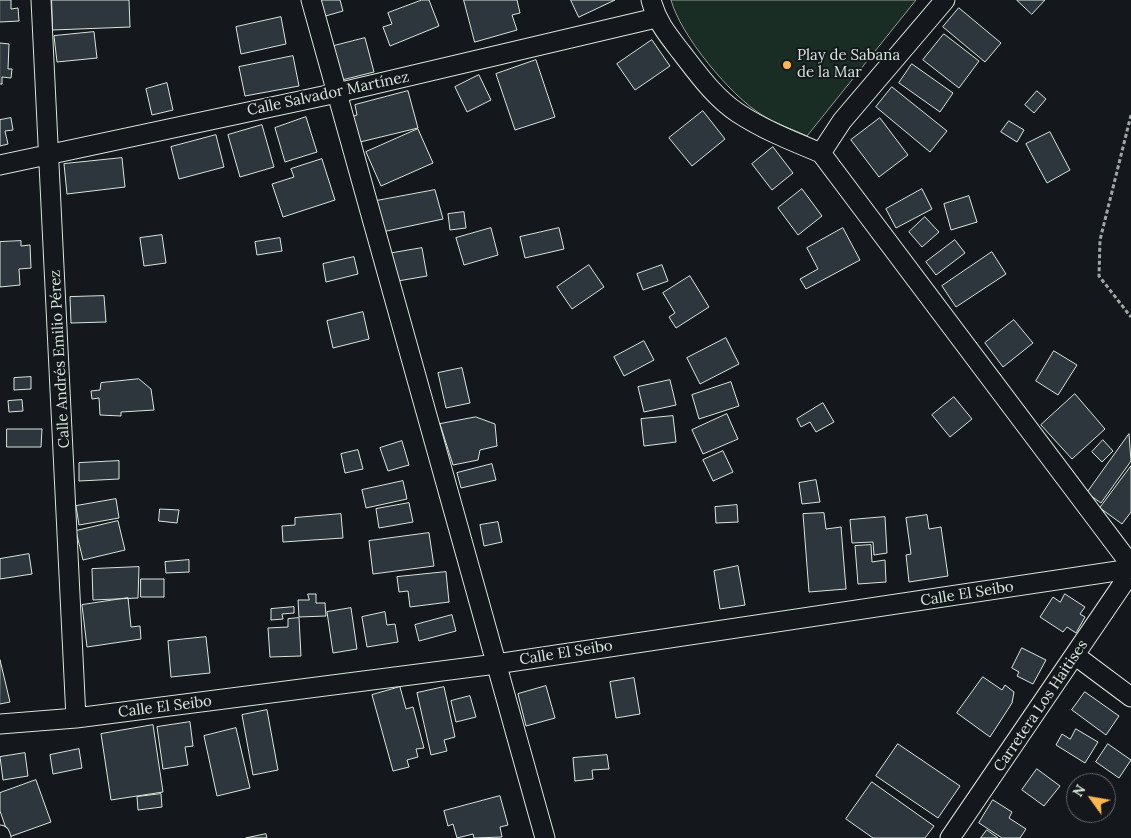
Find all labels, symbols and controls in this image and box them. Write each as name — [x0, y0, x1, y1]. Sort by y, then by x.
place label: Play de Sabana de la Mar — [797, 47, 900, 82]
marker: Play de Sabana de la Mar — [781, 59, 793, 71]
street label: Calle Salvador Martínez — [245, 68, 411, 120]
street label: Calle Andrés Emilio Pérez — [46, 269, 74, 449]
street label: Calle El Seibo — [919, 578, 1015, 610]
street label: Calle El Seibo — [518, 637, 614, 669]
street label: Carretera Los Haitises — [990, 637, 1092, 775]
street label: Calle El Seibo — [117, 692, 213, 722]
north arrow — [1066, 773, 1116, 823]
text: N — [1069, 781, 1090, 800]

